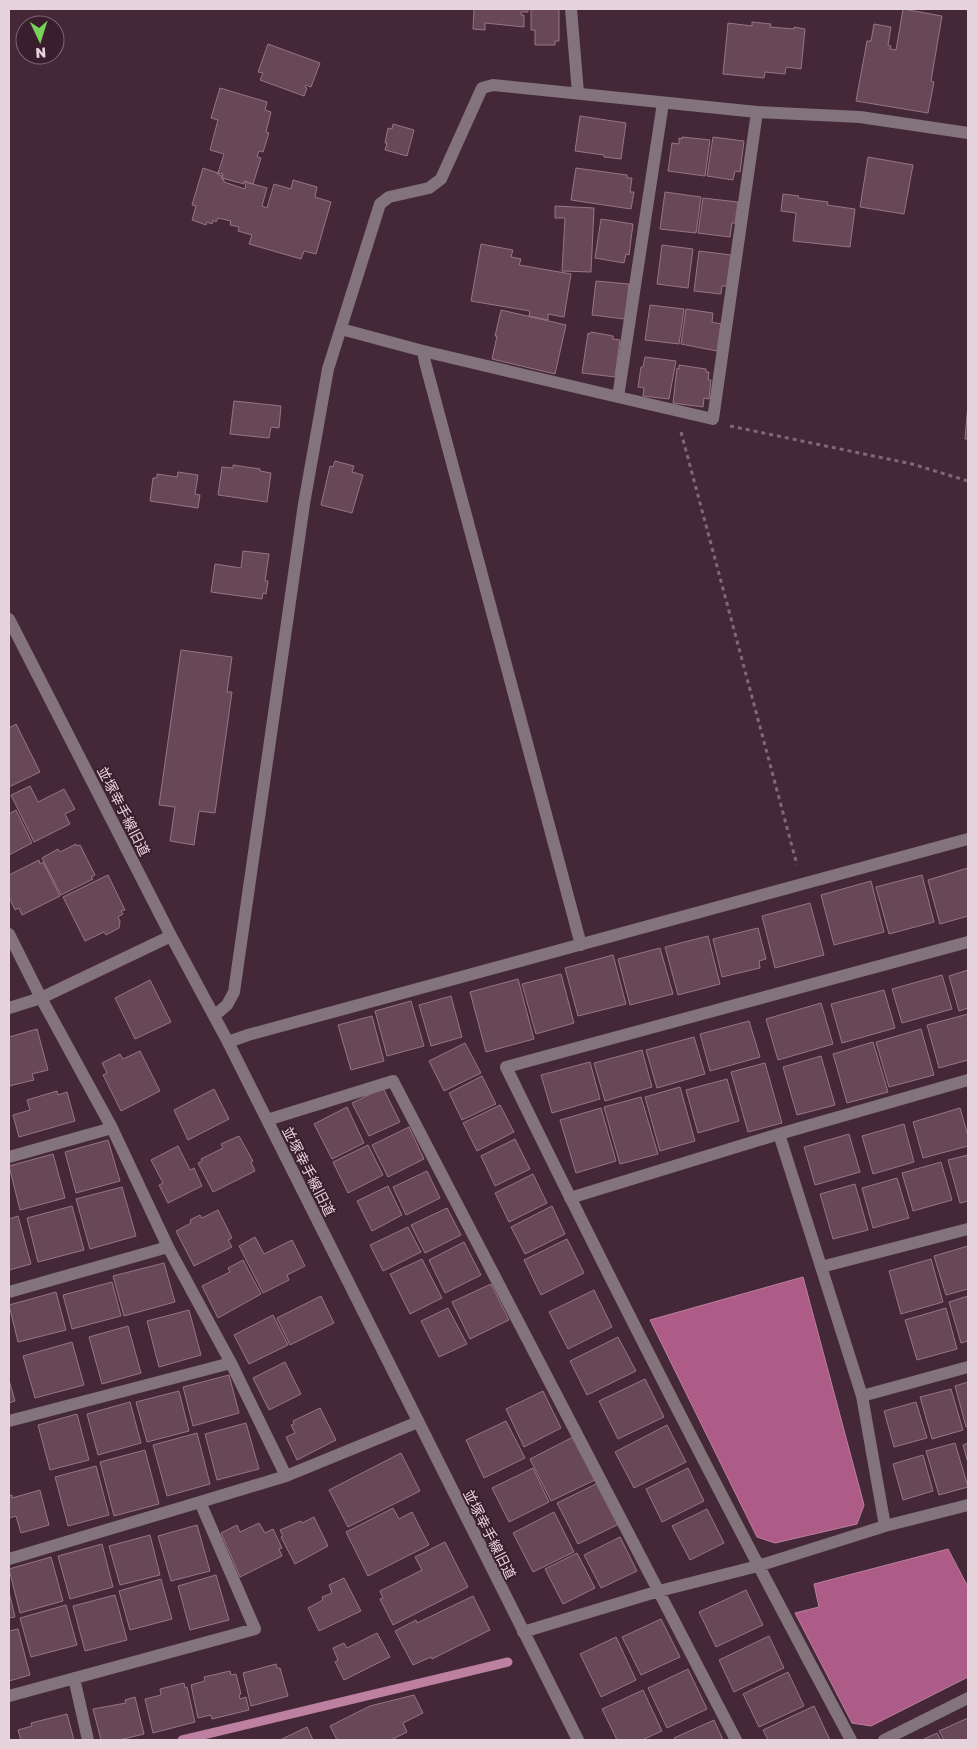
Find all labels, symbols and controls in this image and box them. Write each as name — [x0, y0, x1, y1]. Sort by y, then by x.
north arrow — [15, 15, 65, 65]
text: N — [35, 45, 47, 62]
street label: 並塚幸手線旧道 — [94, 763, 154, 859]
street label: 並塚幸手線旧道 — [279, 1123, 339, 1219]
street label: 並塚幸手線旧道 — [460, 1486, 520, 1582]

